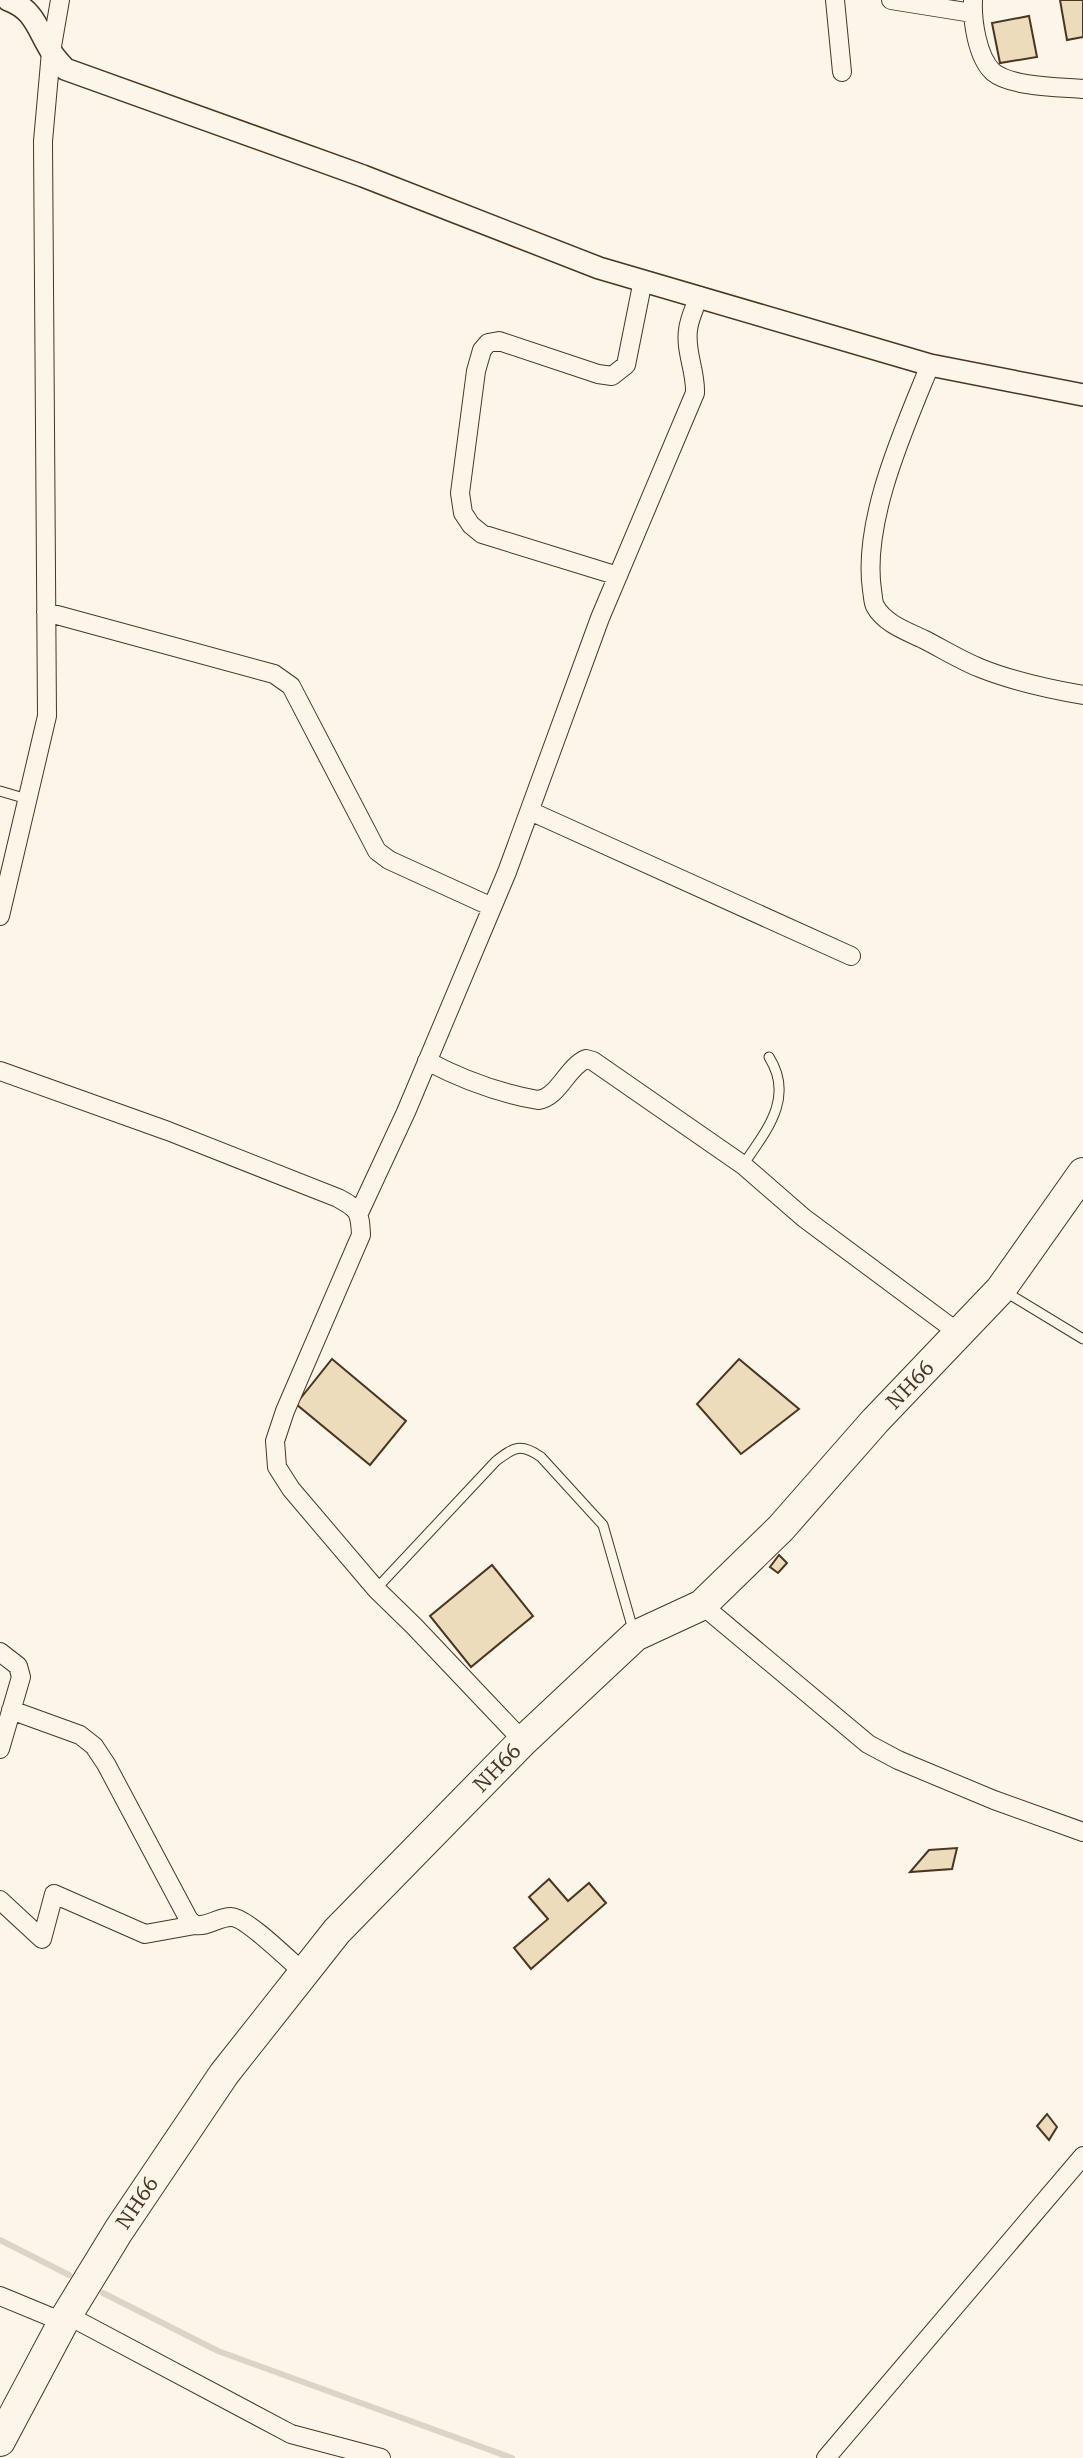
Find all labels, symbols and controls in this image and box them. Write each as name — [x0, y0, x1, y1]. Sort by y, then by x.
street label: NH66 — [881, 1356, 939, 1414]
street label: NH66 — [468, 1739, 526, 1797]
street label: NH66 — [111, 2172, 163, 2234]

